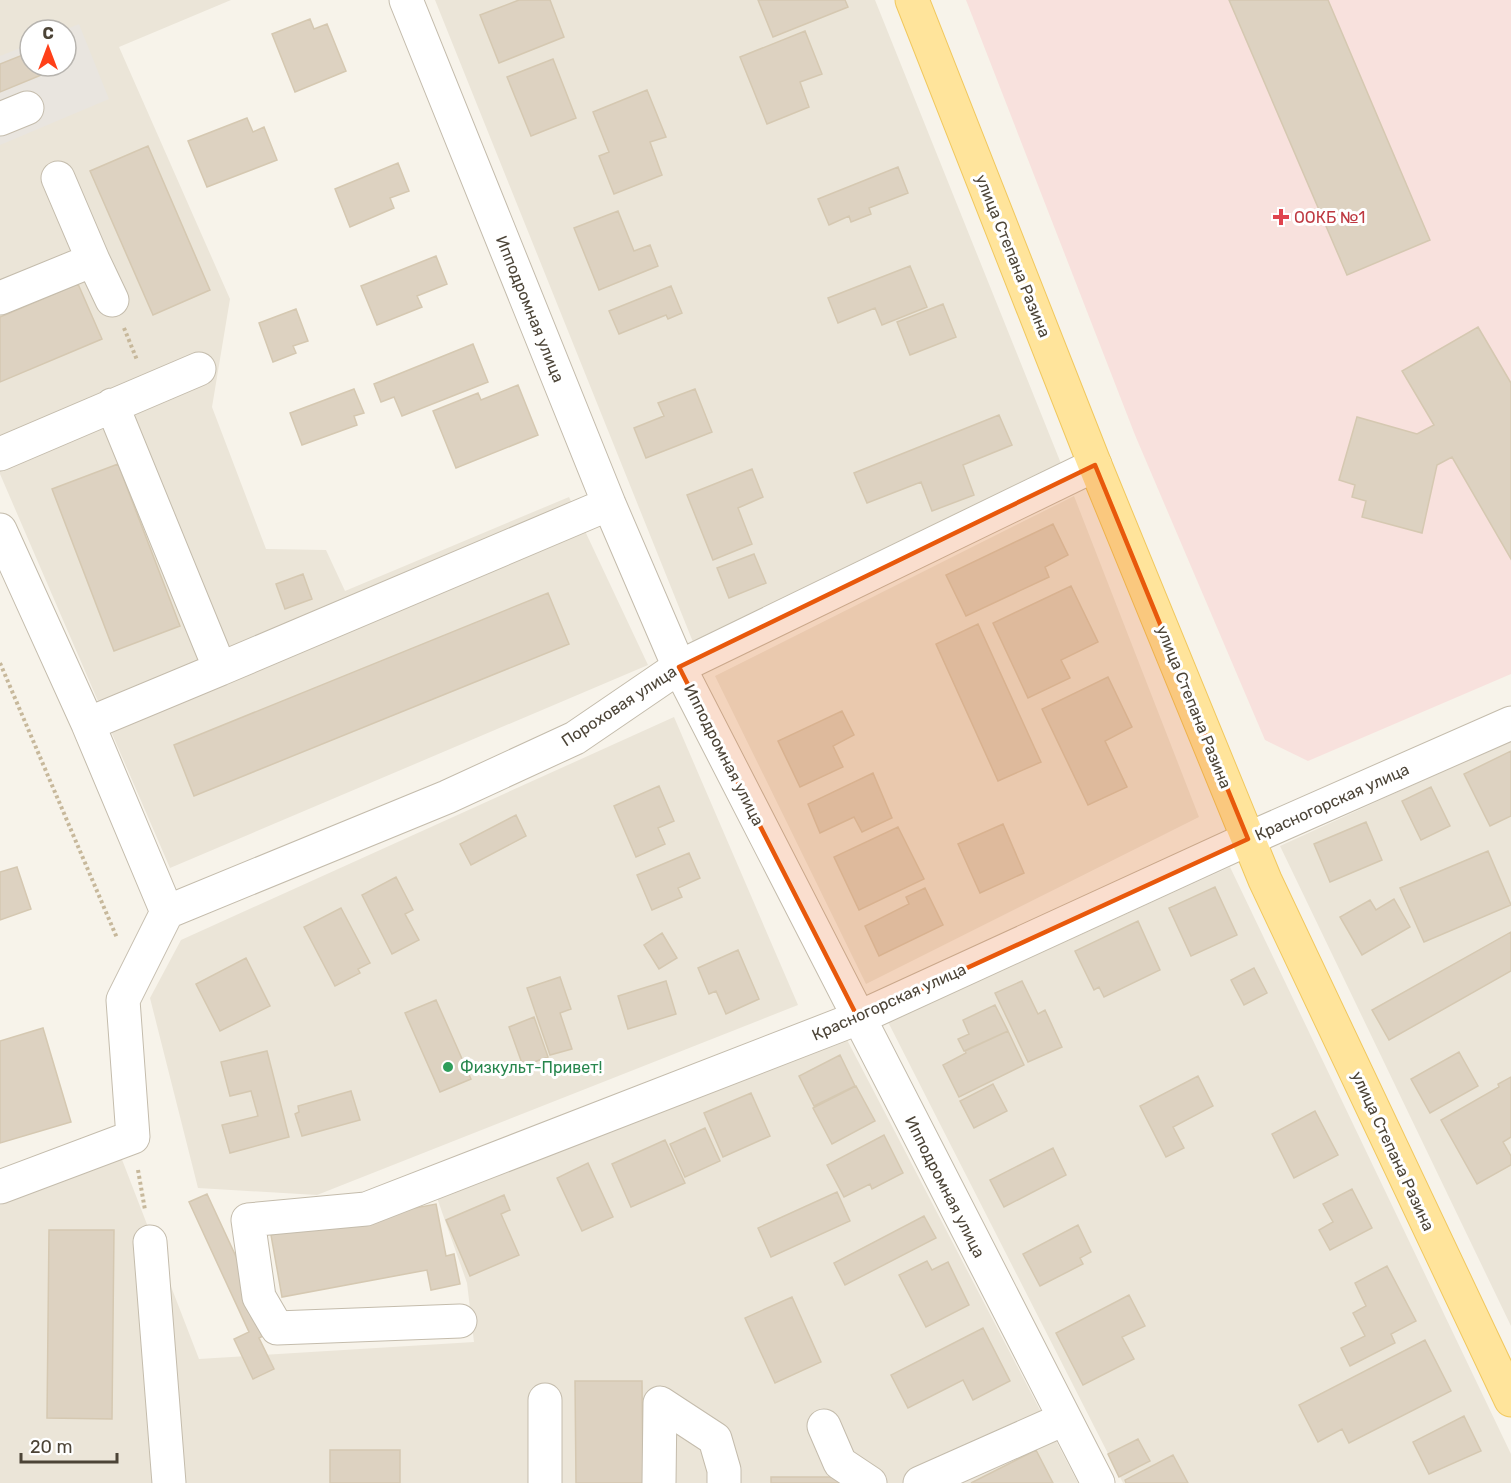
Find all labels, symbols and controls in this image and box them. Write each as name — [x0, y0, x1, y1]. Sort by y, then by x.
north arrow — [18, 18, 78, 78]
text: С — [42, 24, 54, 43]
street label: улица Степана Разина — [972, 172, 1054, 340]
marker: ООКБ №1 — [1272, 208, 1290, 226]
place label: ООКБ №1 — [1294, 208, 1365, 227]
street label: Ипподромная улица — [492, 233, 568, 385]
street label: улица Степана Разина — [1153, 623, 1235, 791]
street label: Пороховая улица — [558, 662, 680, 750]
street label: Ипподромная улица — [680, 681, 768, 829]
street label: Красногорская улица — [1252, 759, 1412, 845]
street label: Красногорская улица — [809, 959, 969, 1045]
place label: Физкульт-Привет! — [460, 1058, 602, 1077]
marker: Физкульт-Привет! — [441, 1060, 455, 1074]
street label: улица Степана Разина — [1348, 1068, 1438, 1234]
street label: Ипподромная улица — [901, 1113, 989, 1261]
scale bar — [21, 1426, 117, 1464]
text: 20 m — [30, 1436, 72, 1458]

